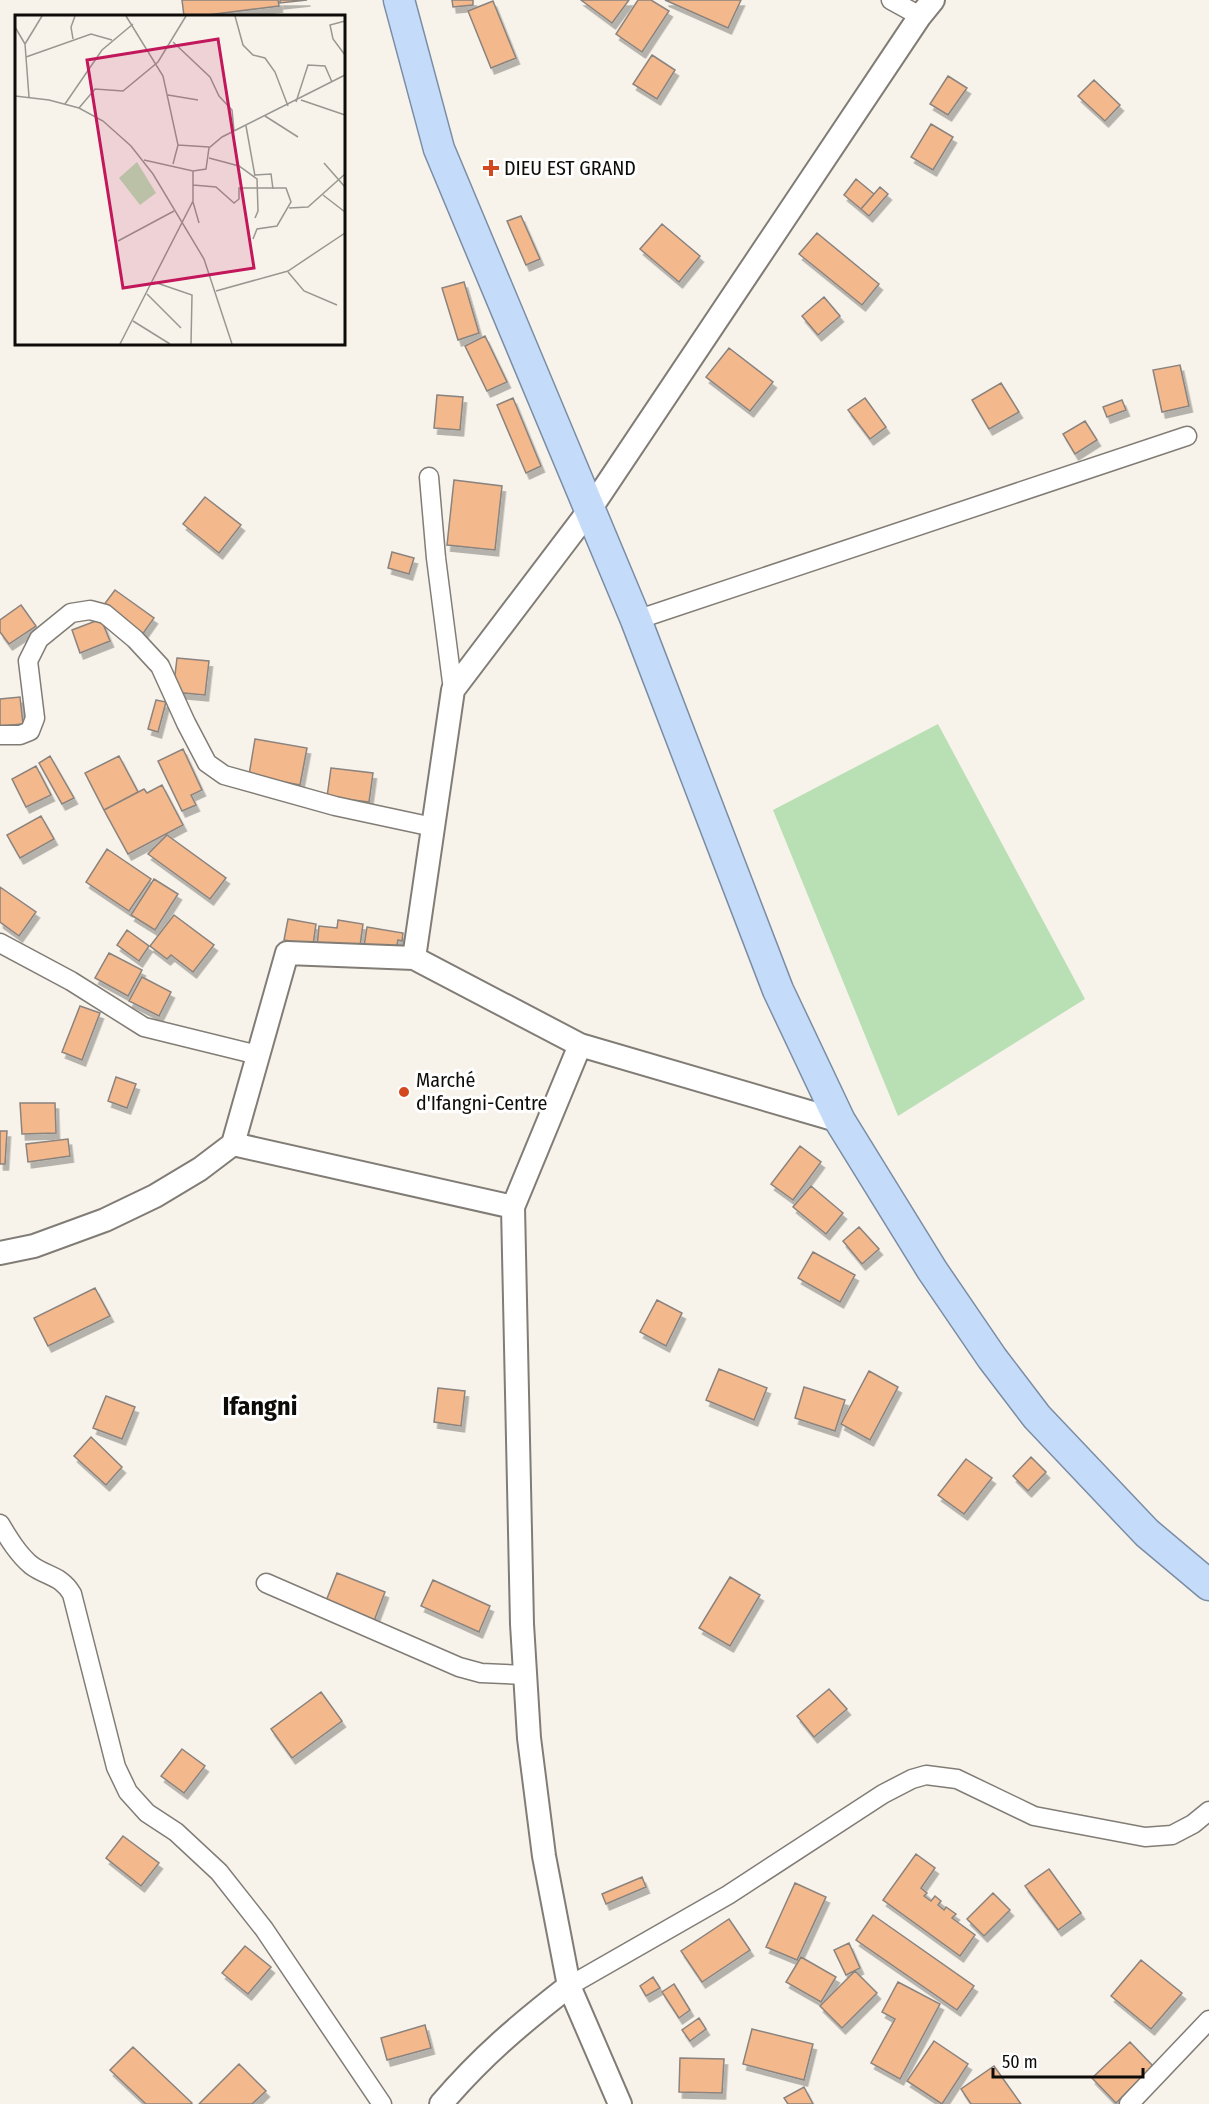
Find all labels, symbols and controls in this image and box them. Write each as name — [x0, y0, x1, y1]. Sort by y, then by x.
inset map — [15, 15, 345, 345]
place label: DIEU EST GRAND — [504, 156, 636, 180]
marker: DIEU EST GRAND — [482, 159, 500, 177]
place label: Marché d'Ifangni-Centre — [416, 1068, 547, 1115]
marker: Marché d'Ifangni-Centre — [397, 1085, 411, 1099]
district label: Ifangni — [223, 1391, 297, 1422]
scale bar — [993, 2041, 1143, 2079]
text: 50 m — [1002, 2051, 1038, 2073]

